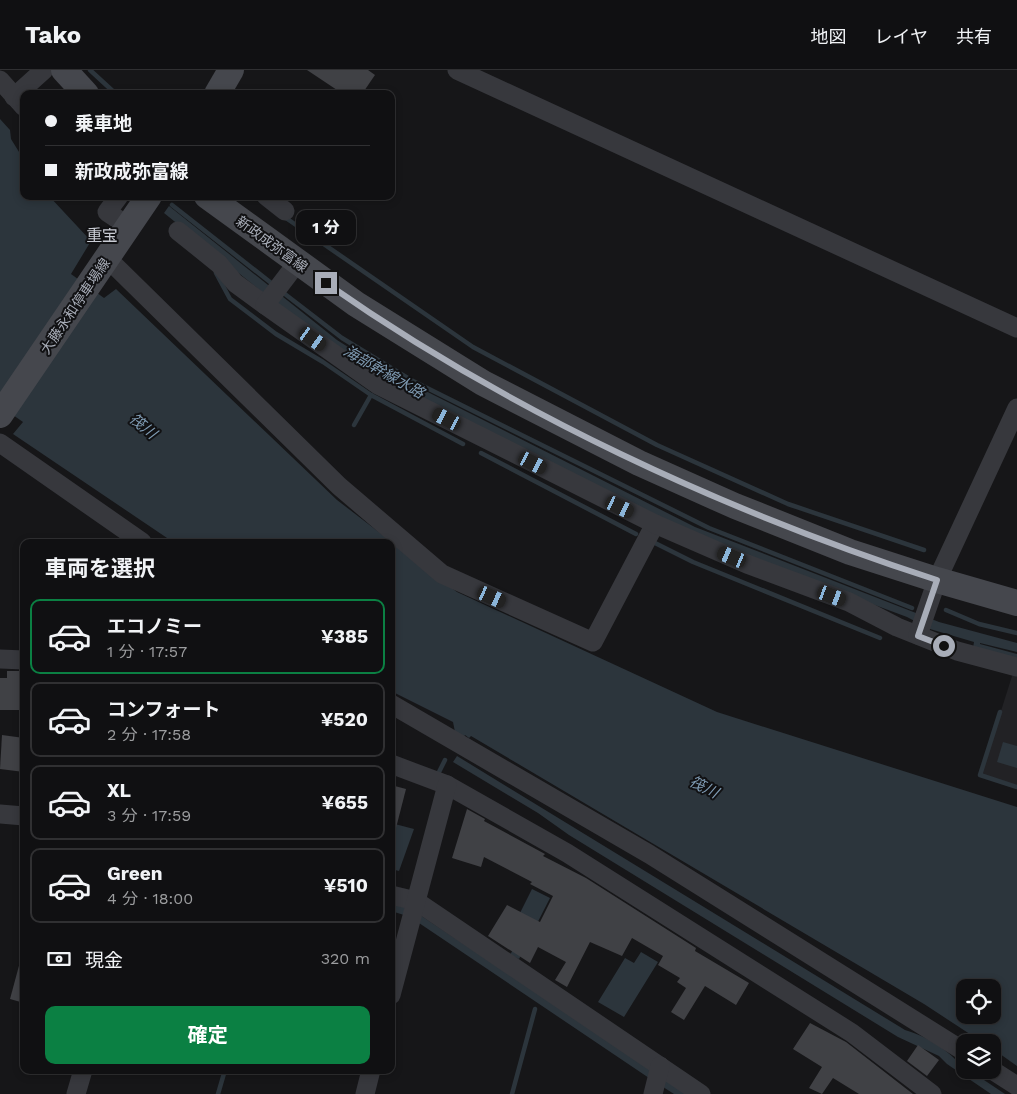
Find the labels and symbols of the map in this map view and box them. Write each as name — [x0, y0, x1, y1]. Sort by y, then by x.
callout: 1 分 — [296, 210, 356, 246]
street label: 新政成弥富線 — [233, 213, 311, 275]
district label: 重宝 — [86, 226, 118, 245]
street label: 大藤永和停車場線 — [37, 255, 113, 357]
route end — [315, 272, 337, 294]
car — [296, 324, 329, 354]
water label: 海部幹線水路 — [341, 342, 429, 403]
car — [430, 406, 463, 432]
water label: 筏川 — [126, 410, 162, 444]
car — [516, 450, 549, 476]
car — [603, 494, 636, 520]
car — [715, 544, 748, 570]
car — [475, 584, 508, 610]
car — [815, 584, 848, 608]
route start — [933, 635, 955, 657]
water label: 筏川 — [687, 772, 723, 803]

